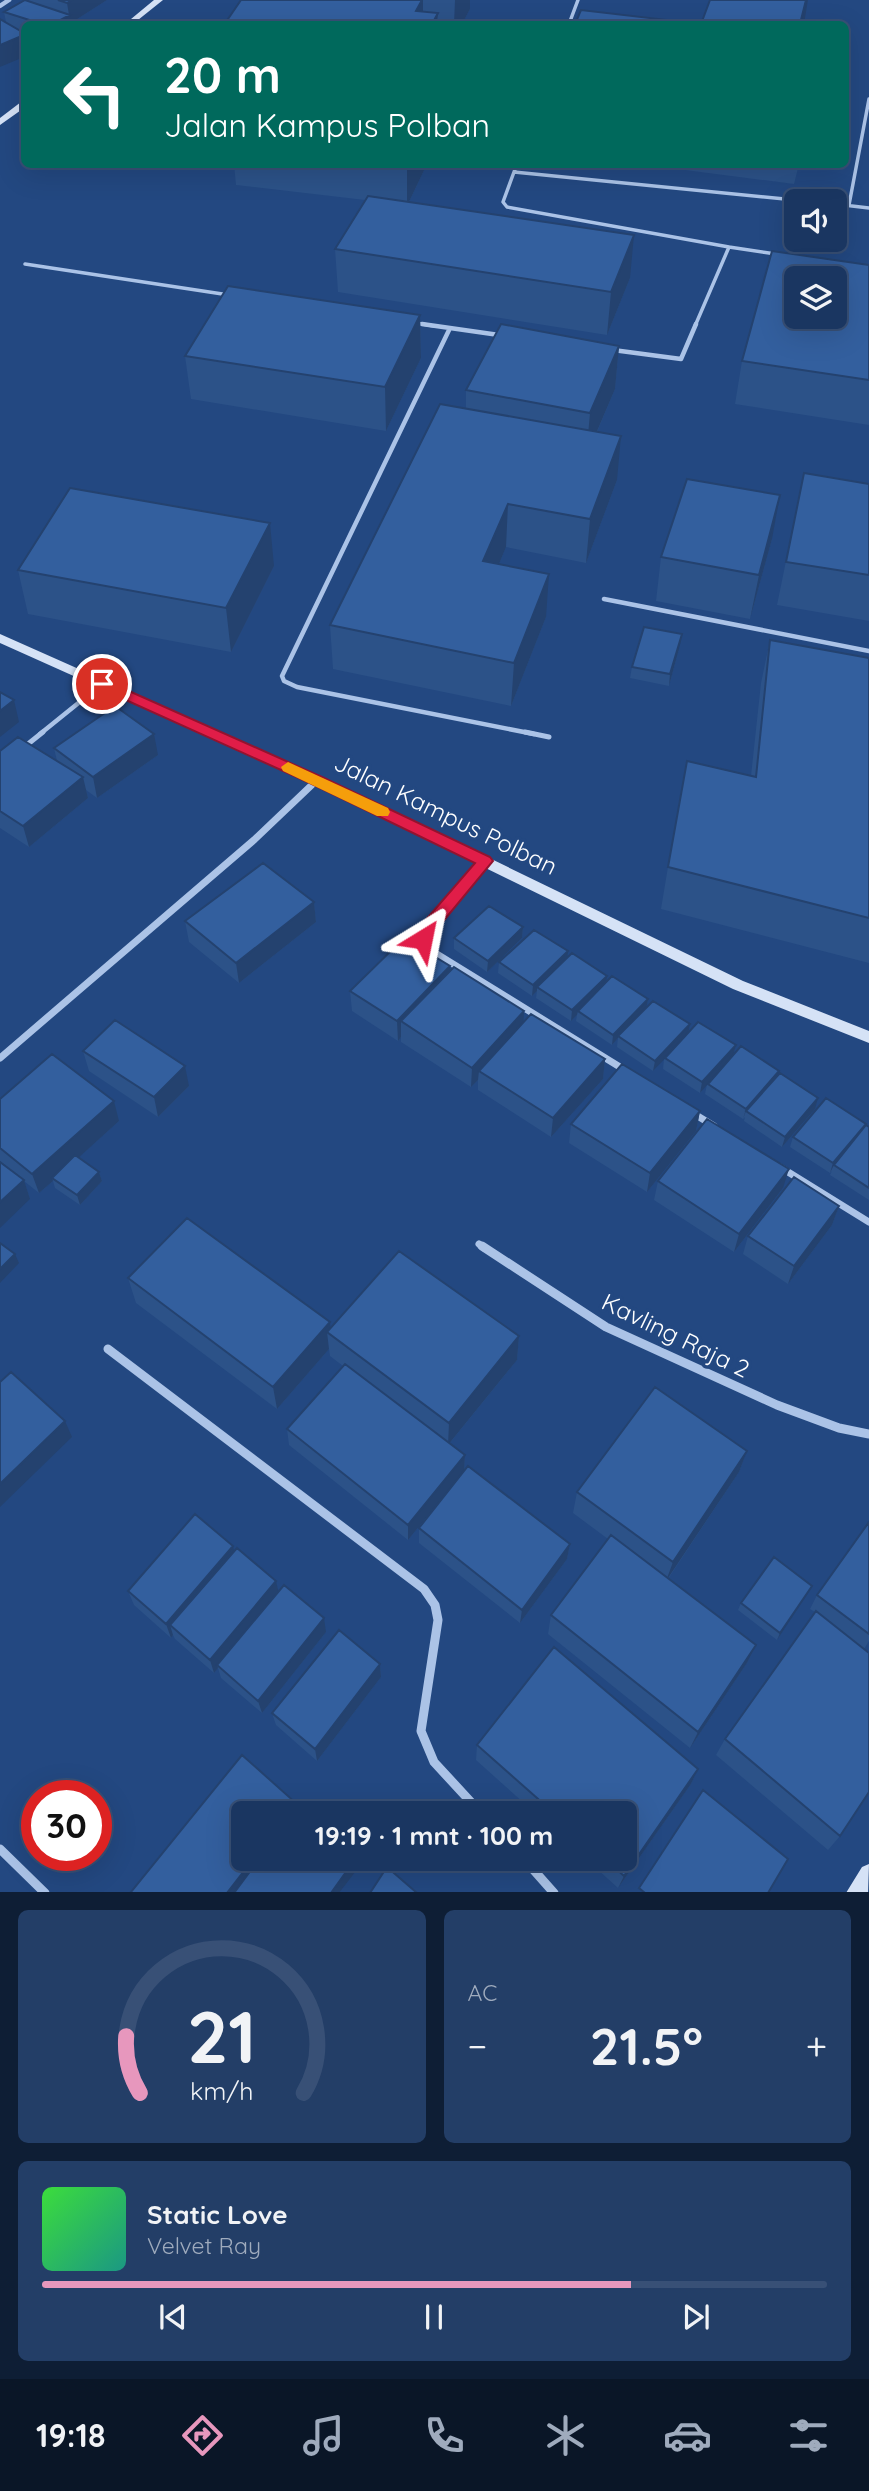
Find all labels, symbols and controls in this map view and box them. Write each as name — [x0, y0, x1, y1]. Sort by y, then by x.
text: 20 m — [164, 44, 281, 105]
icon: left — [49, 49, 140, 140]
text: Jalan Kampus Polban — [164, 105, 490, 145]
map controls — [784, 189, 847, 329]
button: sound — [784, 189, 847, 252]
button: layers — [784, 266, 847, 329]
pin — [72, 654, 132, 714]
icon: arrive — [83, 665, 121, 703]
street label: Jalan Kampus Polban — [330, 747, 562, 881]
position arrow — [386, 902, 460, 976]
street label: Kavling Raja 2 — [597, 1286, 755, 1384]
speed limit sign: 30 — [21, 1780, 112, 1871]
text: 19:19 · 1 mnt · 100 m — [315, 1819, 553, 1852]
text: AC — [468, 1978, 497, 2007]
text: 21 — [187, 1990, 257, 2081]
text: 21.5° — [590, 2013, 703, 2078]
text: − — [468, 2022, 487, 2070]
text: + — [806, 2022, 827, 2070]
text: km/h — [190, 2074, 253, 2105]
text: Static Love — [147, 2198, 288, 2231]
text: Velvet Ray — [147, 2231, 261, 2260]
icon: previous — [154, 2298, 192, 2336]
icon: pause — [415, 2298, 453, 2336]
icon: next — [677, 2298, 715, 2336]
icon: directions — [178, 2411, 227, 2460]
icon: music — [299, 2411, 348, 2460]
icon: phone — [420, 2411, 469, 2460]
icon: climate — [541, 2411, 590, 2460]
icon: car — [663, 2411, 712, 2460]
icon: filters — [784, 2411, 833, 2460]
text: 19:18 — [36, 2415, 105, 2455]

